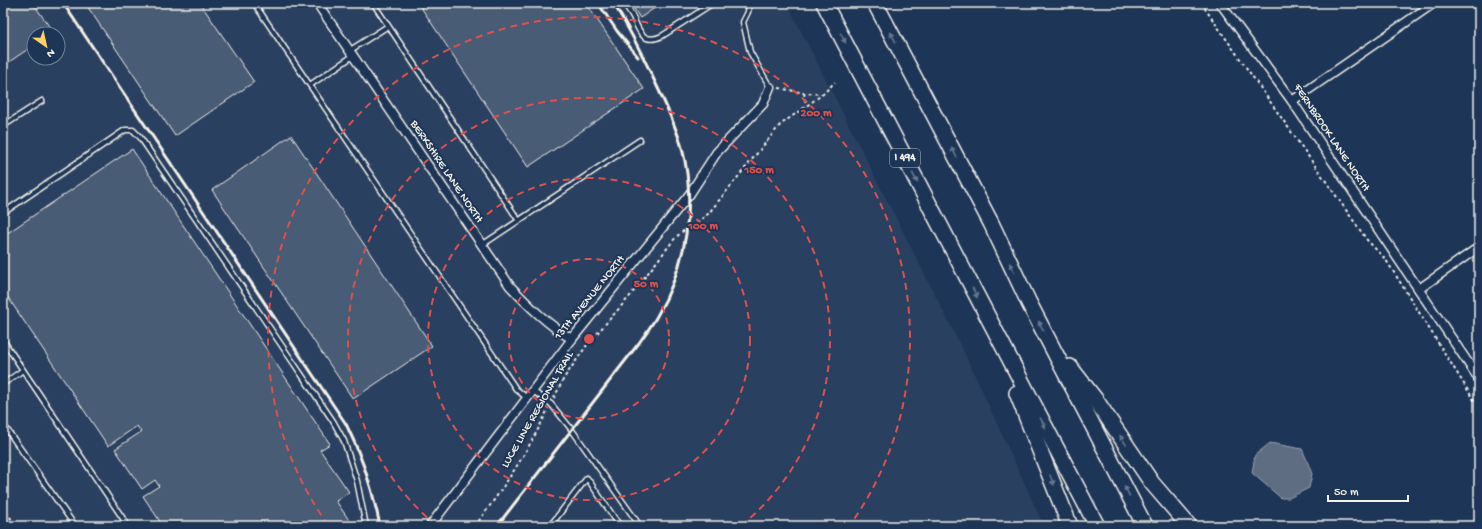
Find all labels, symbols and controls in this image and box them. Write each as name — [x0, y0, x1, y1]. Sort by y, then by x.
north arrow — [26, 26, 66, 66]
one-way arrow — [890, 31, 896, 43]
one-way arrow — [839, 32, 846, 43]
text: N — [44, 46, 57, 60]
street label: FERNBROOK LANE NORTH — [1289, 81, 1372, 194]
text: 200 m — [801, 107, 832, 121]
street label: BERKSHIRE LANE NORTH — [406, 117, 486, 226]
one-way arrow — [950, 146, 957, 158]
road number: I 494 — [890, 149, 920, 167]
text: 150 m — [743, 164, 774, 178]
one-way arrow — [912, 172, 919, 184]
text: 100 m — [687, 220, 718, 234]
street label: 13TH AVENUE NORTH — [551, 253, 628, 344]
one-way arrow — [1009, 262, 1015, 274]
text: 50 m — [634, 278, 659, 292]
one-way arrow — [972, 287, 978, 299]
one-way arrow — [1038, 321, 1044, 332]
centre of rings — [582, 332, 596, 346]
street label: LUCE LINE REGIONAL TRAIL — [499, 349, 577, 471]
one-way arrow — [1040, 417, 1046, 429]
one-way arrow — [1119, 434, 1127, 445]
one-way arrow — [1050, 474, 1056, 486]
scale bar — [1328, 477, 1408, 503]
one-way arrow — [1124, 486, 1130, 497]
text: 50 m — [1334, 486, 1359, 500]

